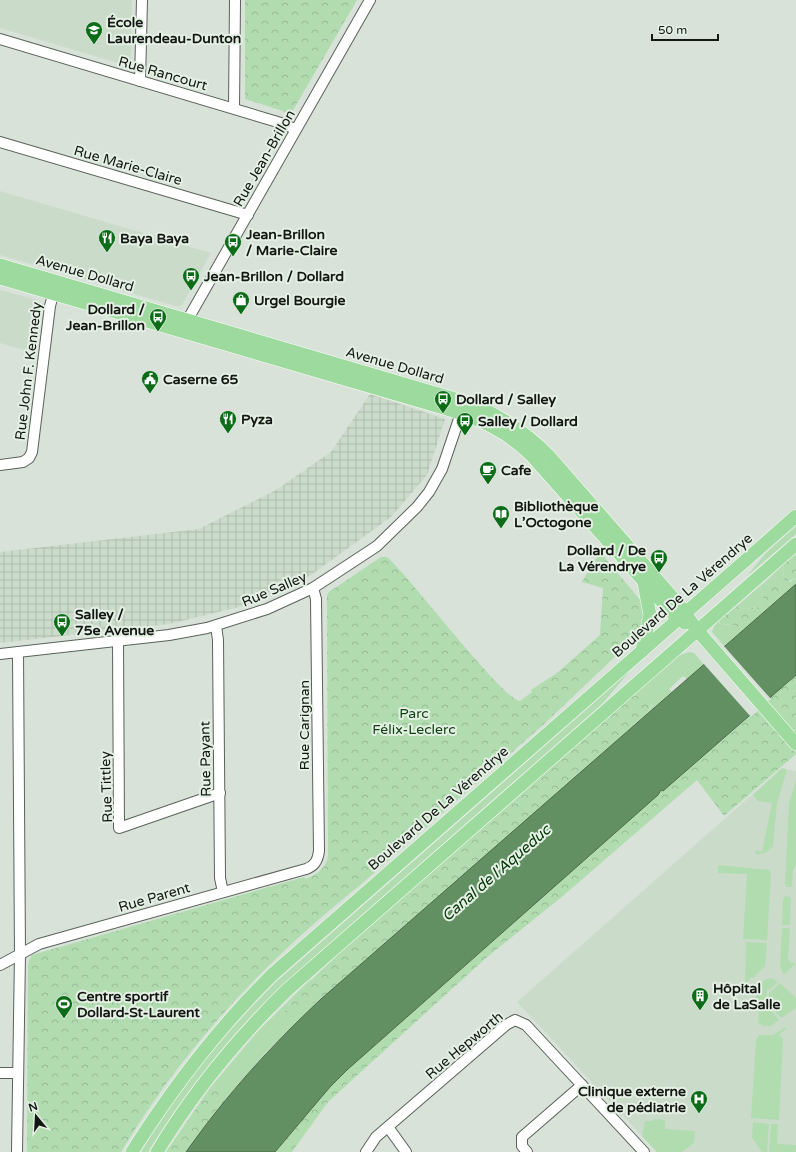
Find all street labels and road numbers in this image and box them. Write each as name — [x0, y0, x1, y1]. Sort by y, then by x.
street label: Rue Rancourt — [117, 53, 210, 94]
street label: Rue Jean-Brillon — [230, 107, 299, 210]
street label: Rue Marie-Claire — [72, 142, 184, 189]
street label: Avenue Dollard — [34, 251, 136, 296]
street label: Rue John F. Kennedy — [12, 300, 45, 441]
street label: Avenue Dollard — [344, 343, 446, 388]
street label: Boulevard De La Vérendrye — [609, 530, 756, 661]
street label: Rue Salley — [239, 568, 310, 611]
street label: Rue Carignan — [296, 680, 313, 770]
street label: Rue Payant — [196, 720, 215, 797]
street label: Boulevard De La Vérendrye — [365, 743, 512, 874]
street label: Rue Tittley — [97, 750, 116, 823]
street label: Rue Parent — [116, 879, 193, 916]
street label: Rue Hepworth — [422, 1008, 506, 1083]

